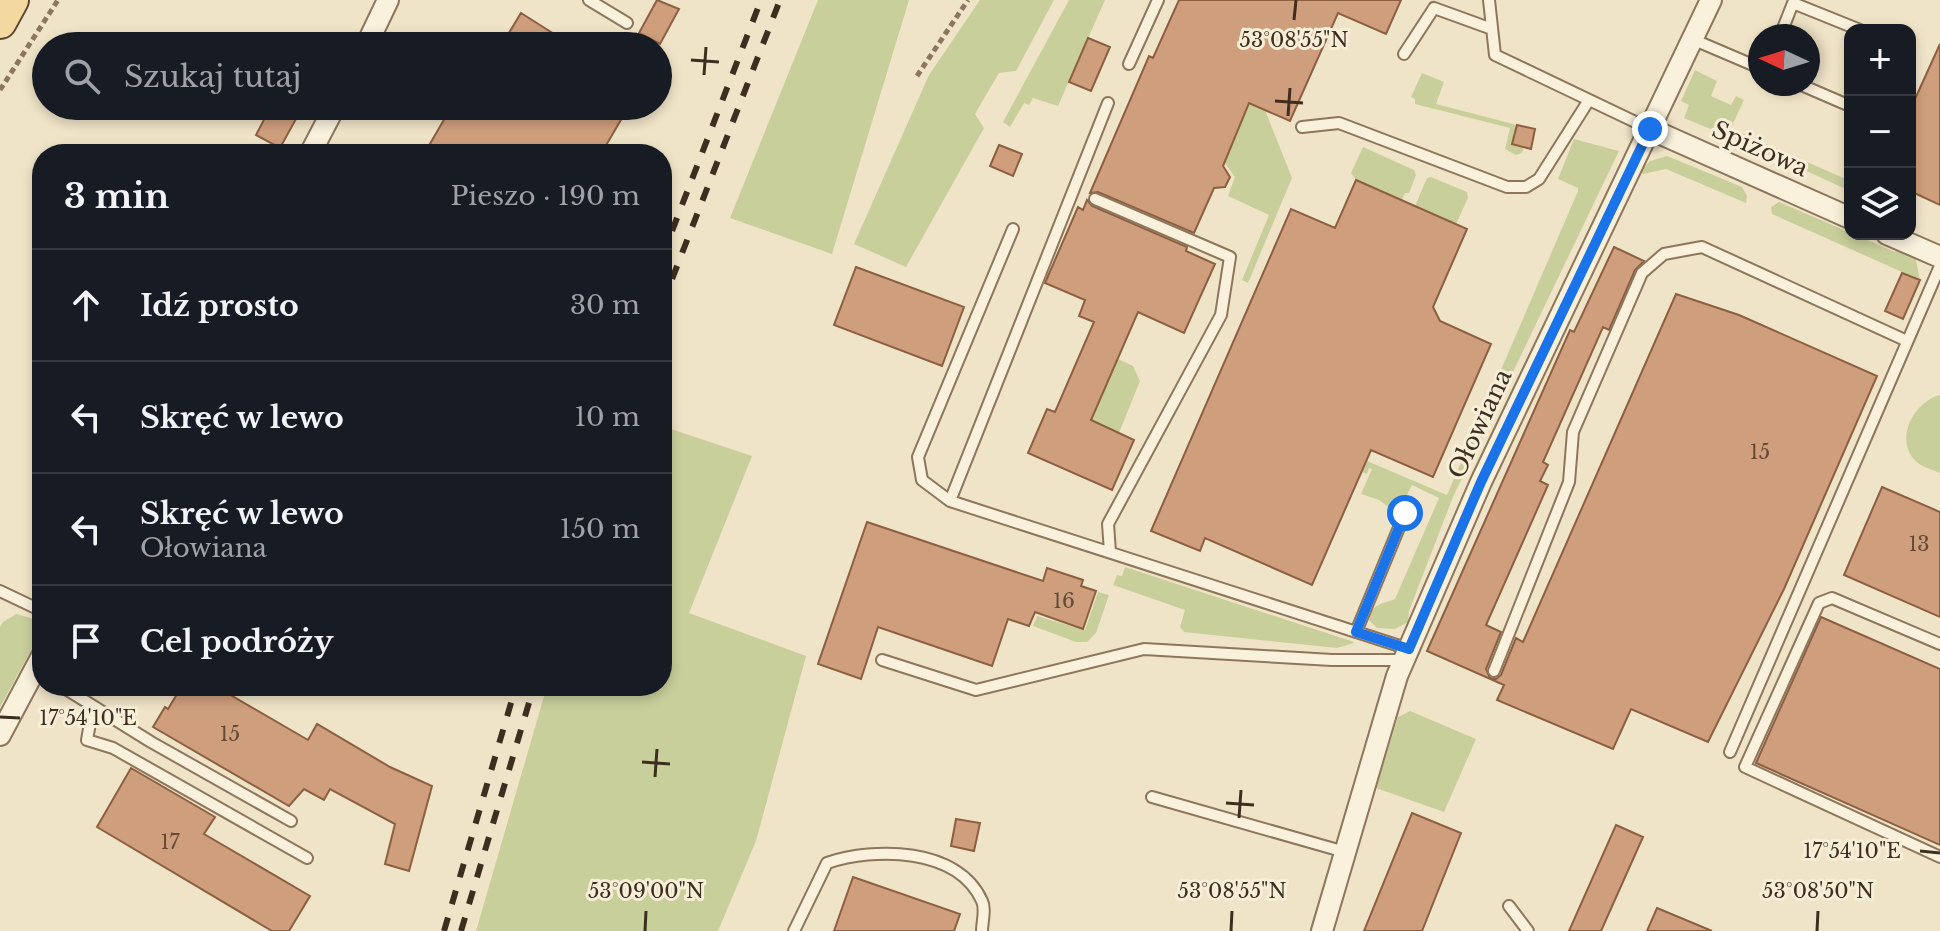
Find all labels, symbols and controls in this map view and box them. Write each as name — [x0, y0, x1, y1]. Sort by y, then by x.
north arrow — [1748, 24, 1820, 96]
map controls — [1844, 24, 1916, 240]
button: + — [1844, 24, 1916, 96]
text: 53°08'55"N — [1240, 28, 1348, 52]
search box — [32, 32, 672, 120]
icon: search — [60, 54, 104, 98]
text: Szukaj tutaj — [124, 58, 301, 95]
button: − — [1844, 96, 1916, 168]
route end — [1632, 111, 1668, 147]
street label: Spiżowa — [1708, 115, 1813, 183]
button: layers — [1844, 168, 1916, 240]
text: 3 min — [64, 175, 169, 217]
text: Pieszo · 190 m — [451, 180, 640, 212]
icon: ahead — [64, 283, 108, 327]
text: Idź prosto — [140, 287, 299, 324]
text: 30 m — [570, 289, 640, 321]
street label: Ołowiana — [1442, 364, 1518, 483]
icon: left — [64, 395, 108, 439]
text: Skręć w lewo — [140, 399, 344, 436]
text: 10 m — [574, 401, 640, 433]
house number: 15 — [1750, 440, 1770, 464]
text: Skręć w lewo — [140, 495, 344, 532]
route start — [1387, 495, 1423, 531]
icon: left — [64, 507, 108, 551]
text: 150 m — [560, 513, 640, 545]
text: Ołowiana — [140, 532, 267, 564]
house number: 13 — [1908, 532, 1930, 556]
house number: 16 — [1053, 589, 1075, 613]
icon: arrive — [64, 619, 108, 663]
text: Cel podróży — [140, 623, 333, 660]
text: 17°54'10"E — [39, 706, 137, 730]
house number: 15 — [220, 722, 240, 746]
house number: 17 — [161, 830, 180, 854]
text: 17°54'10"E — [1803, 839, 1901, 863]
text: 53°09'00"N — [588, 879, 704, 903]
text: 53°08'55"N — [1178, 879, 1286, 903]
text: 53°08'50"N — [1762, 879, 1874, 903]

